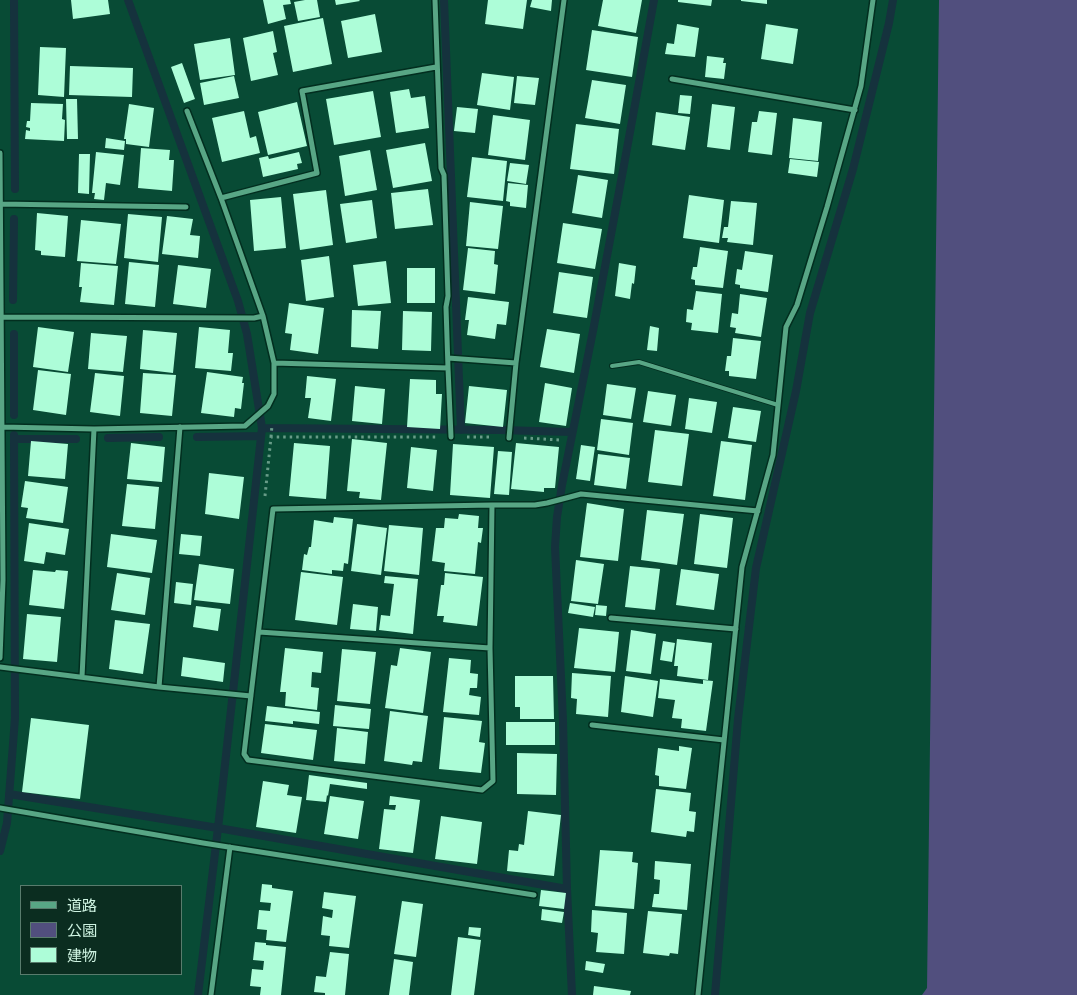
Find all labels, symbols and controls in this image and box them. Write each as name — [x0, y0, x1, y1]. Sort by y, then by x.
legend — [20, 885, 182, 975]
text: 道路 — [67, 896, 97, 915]
text: 公園 — [67, 921, 97, 940]
text: 建物 — [67, 946, 97, 965]

